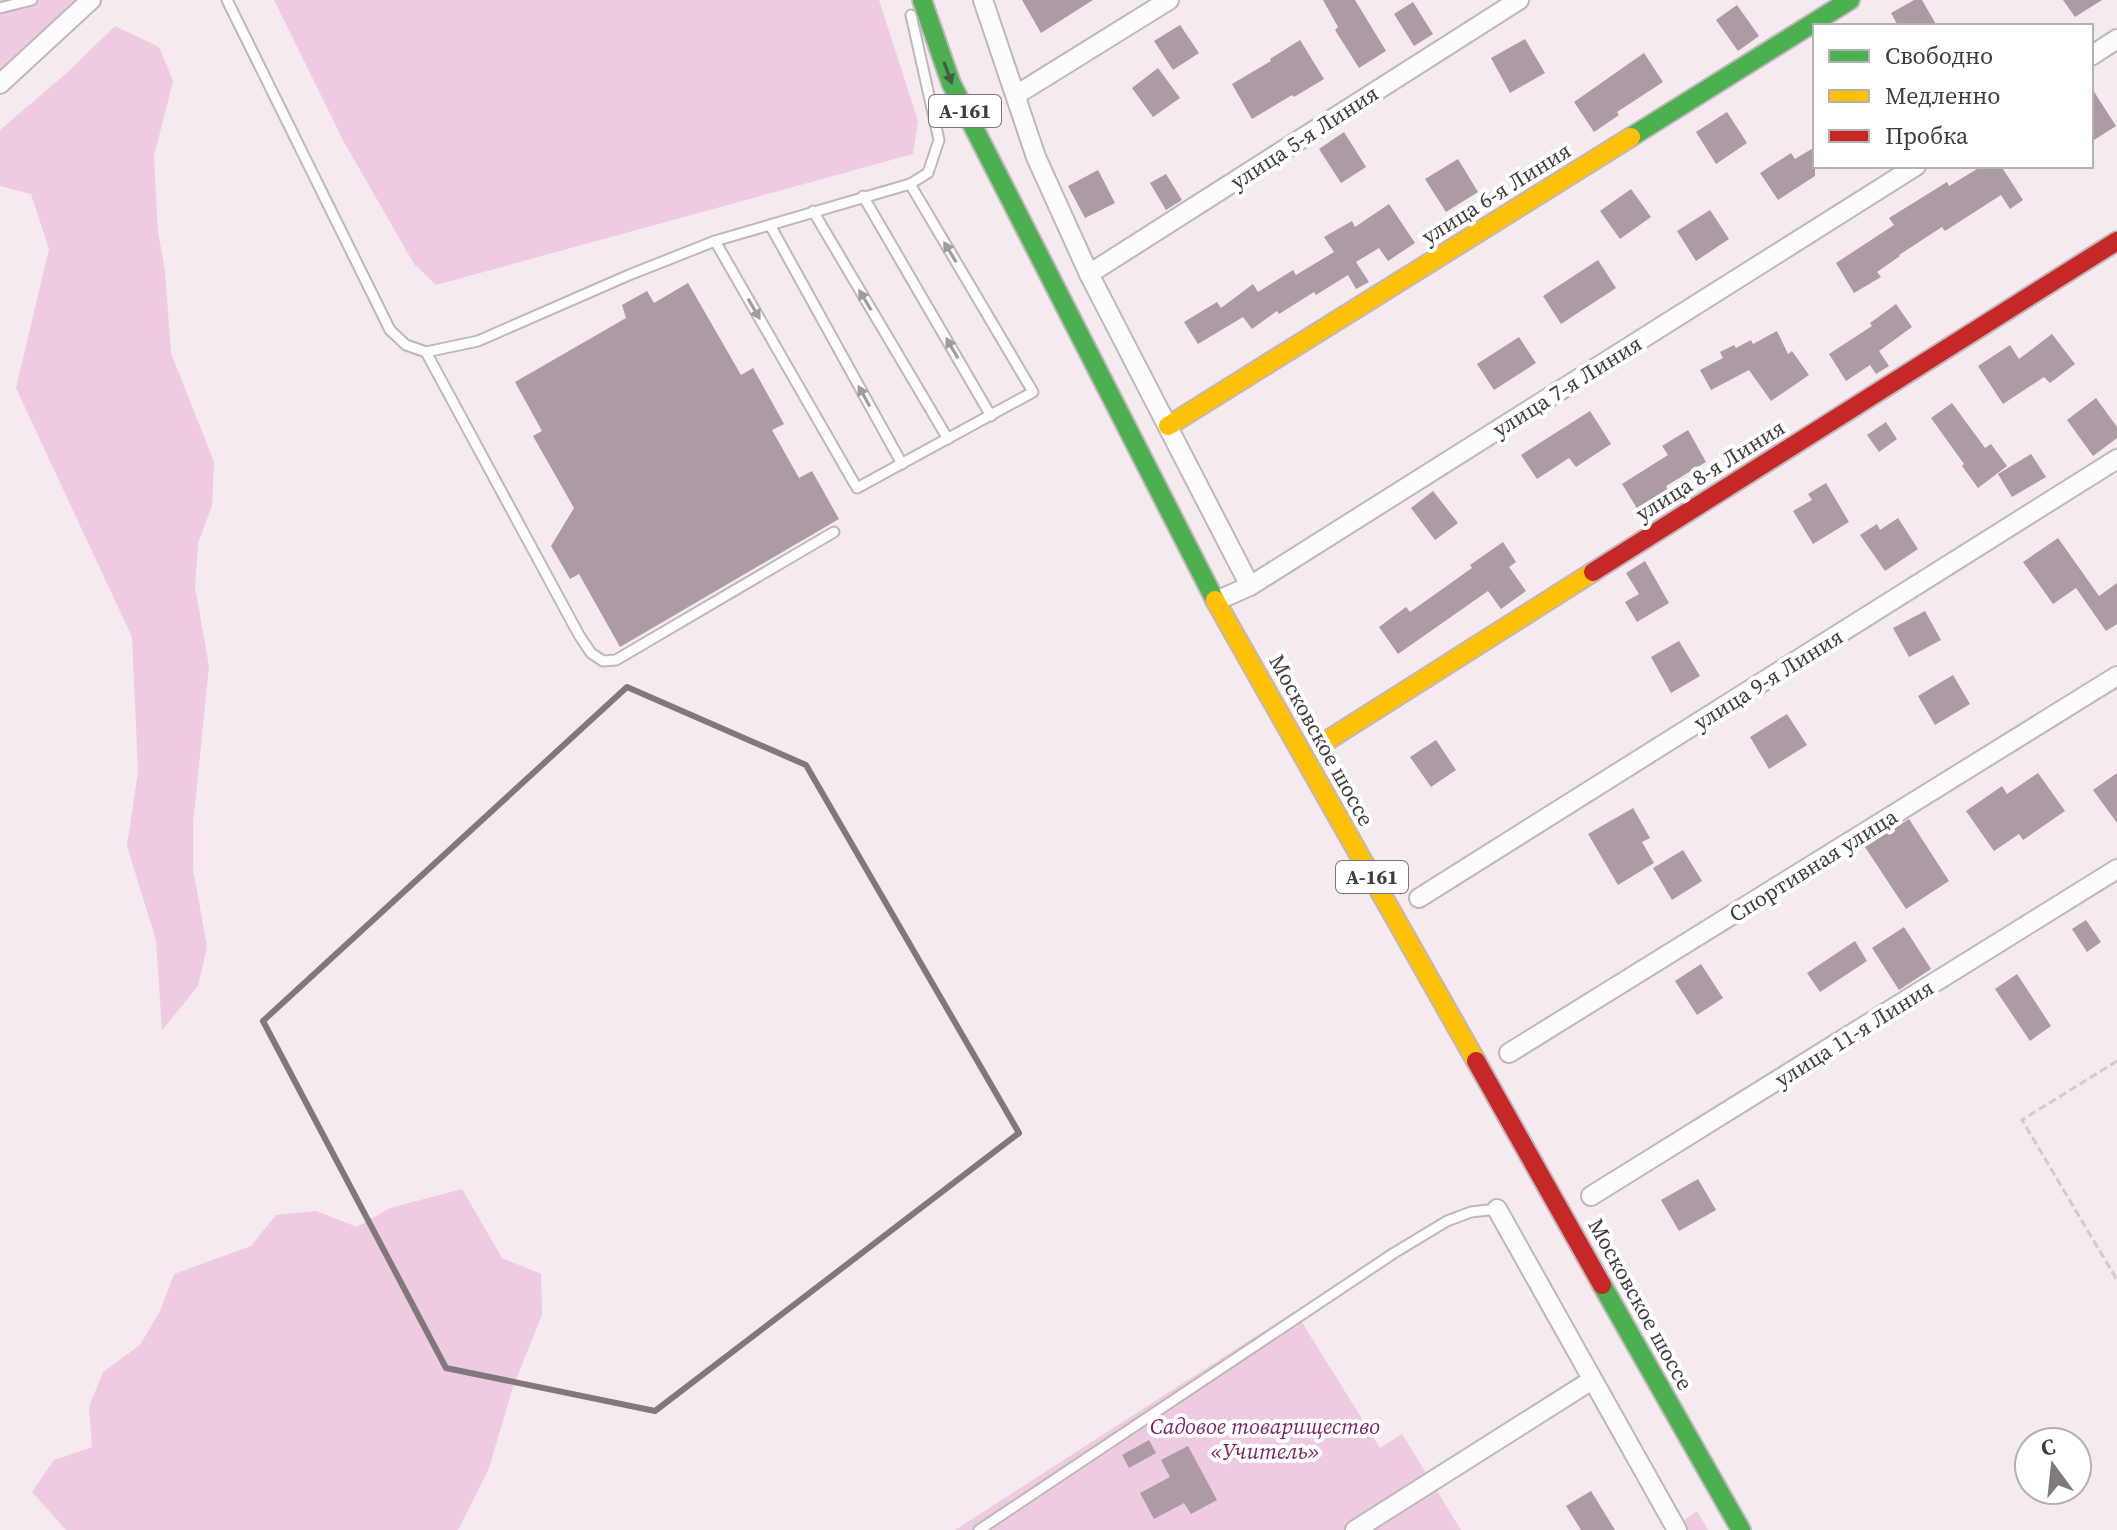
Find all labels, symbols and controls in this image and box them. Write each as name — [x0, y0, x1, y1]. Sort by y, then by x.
legend — [1813, 24, 2093, 168]
text: Свободно — [1885, 39, 1993, 72]
one-way arrow — [942, 62, 955, 86]
street label: улица 5-я Линия — [1224, 78, 1384, 196]
text: Медленно — [1885, 79, 2000, 112]
road number: А-161 — [929, 95, 1001, 127]
text: Пробка — [1885, 119, 1969, 152]
street label: улица 6-я Линия — [1416, 135, 1576, 251]
one-way arrow — [943, 241, 957, 264]
one-way arrow — [859, 289, 873, 311]
one-way arrow — [747, 298, 761, 320]
street label: улица 7-я Линия — [1487, 328, 1647, 444]
one-way arrow — [945, 337, 959, 359]
one-way arrow — [857, 385, 871, 407]
street label: улица 8-я Линия — [1630, 412, 1790, 528]
street label: улица 9-я Линия — [1688, 621, 1848, 737]
street label: Московское шоссе — [1262, 649, 1382, 831]
street label: Спортивная улица — [1723, 801, 1904, 929]
road number: А-161 — [1336, 861, 1408, 893]
street label: улица 11-я Линия — [1769, 972, 1939, 1094]
street label: Московское шоссе — [1581, 1213, 1701, 1395]
park label: Садовое товарищество «Учитель» — [1150, 1411, 1380, 1466]
north arrow — [2013, 1426, 2093, 1506]
text: С — [2037, 1430, 2059, 1463]

